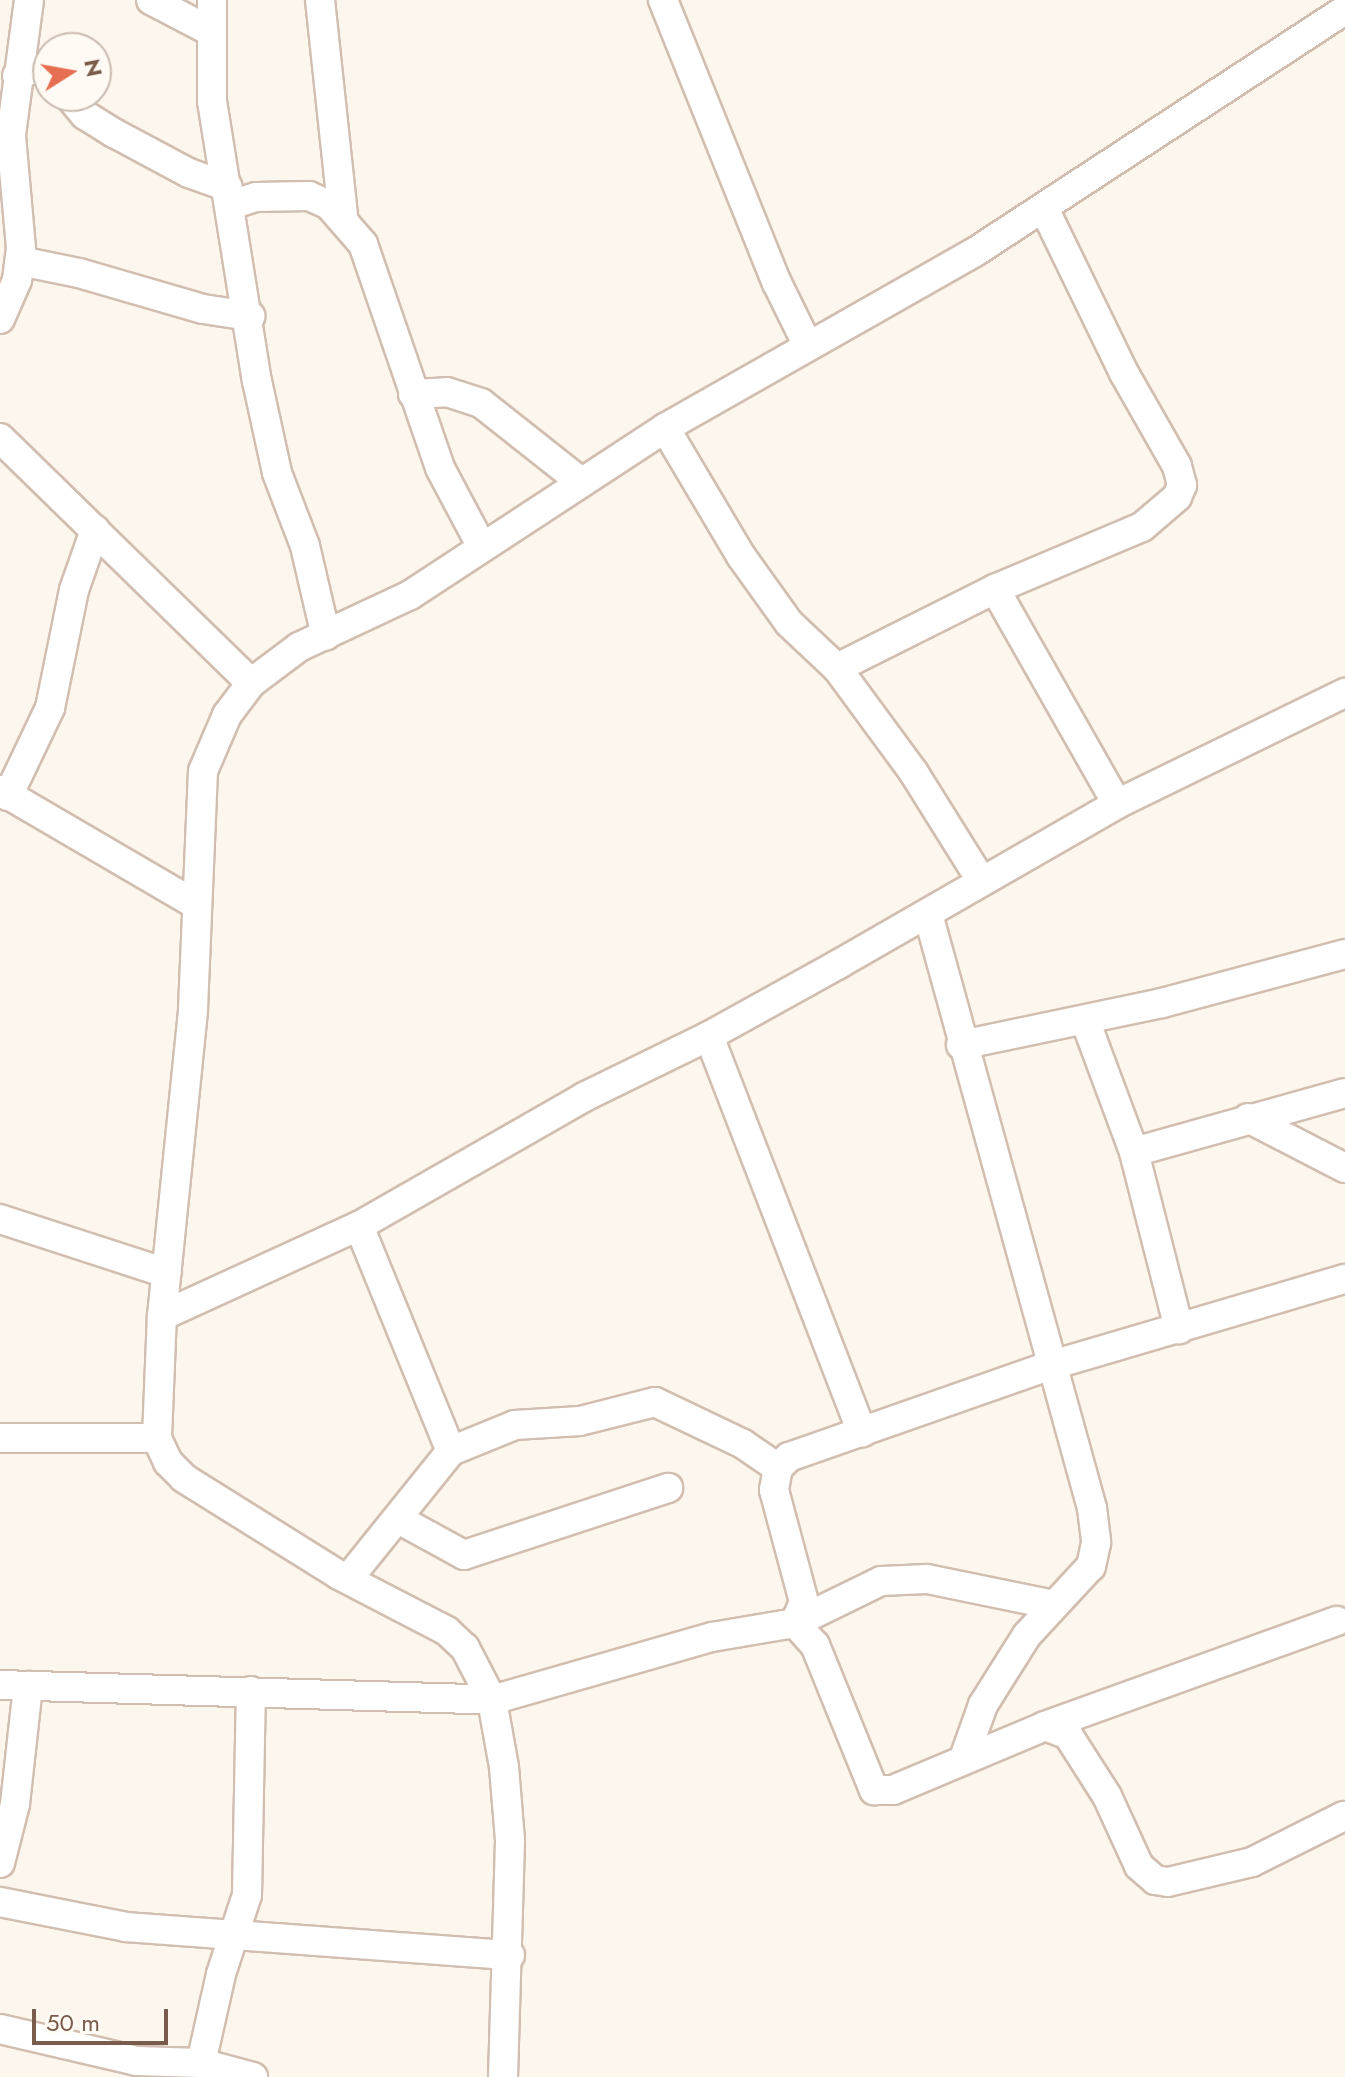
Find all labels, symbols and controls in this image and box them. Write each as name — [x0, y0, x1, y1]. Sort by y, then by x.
north arrow — [32, 32, 112, 112]
text: N — [76, 56, 111, 79]
scale bar — [36, 1993, 172, 2043]
text: 50 m — [46, 2005, 100, 2040]

